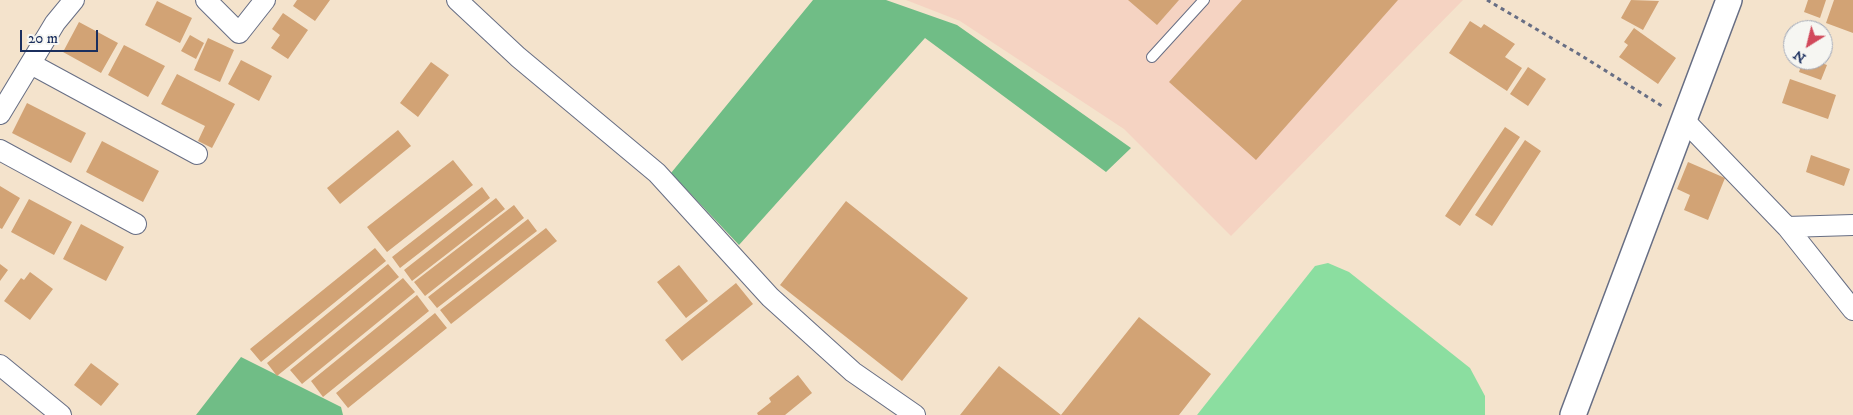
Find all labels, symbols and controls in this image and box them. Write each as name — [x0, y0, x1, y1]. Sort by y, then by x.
scale bar — [22, 20, 100, 52]
north arrow — [1783, 20, 1833, 70]
text: 20 m — [28, 29, 58, 48]
text: N — [1790, 46, 1810, 67]

